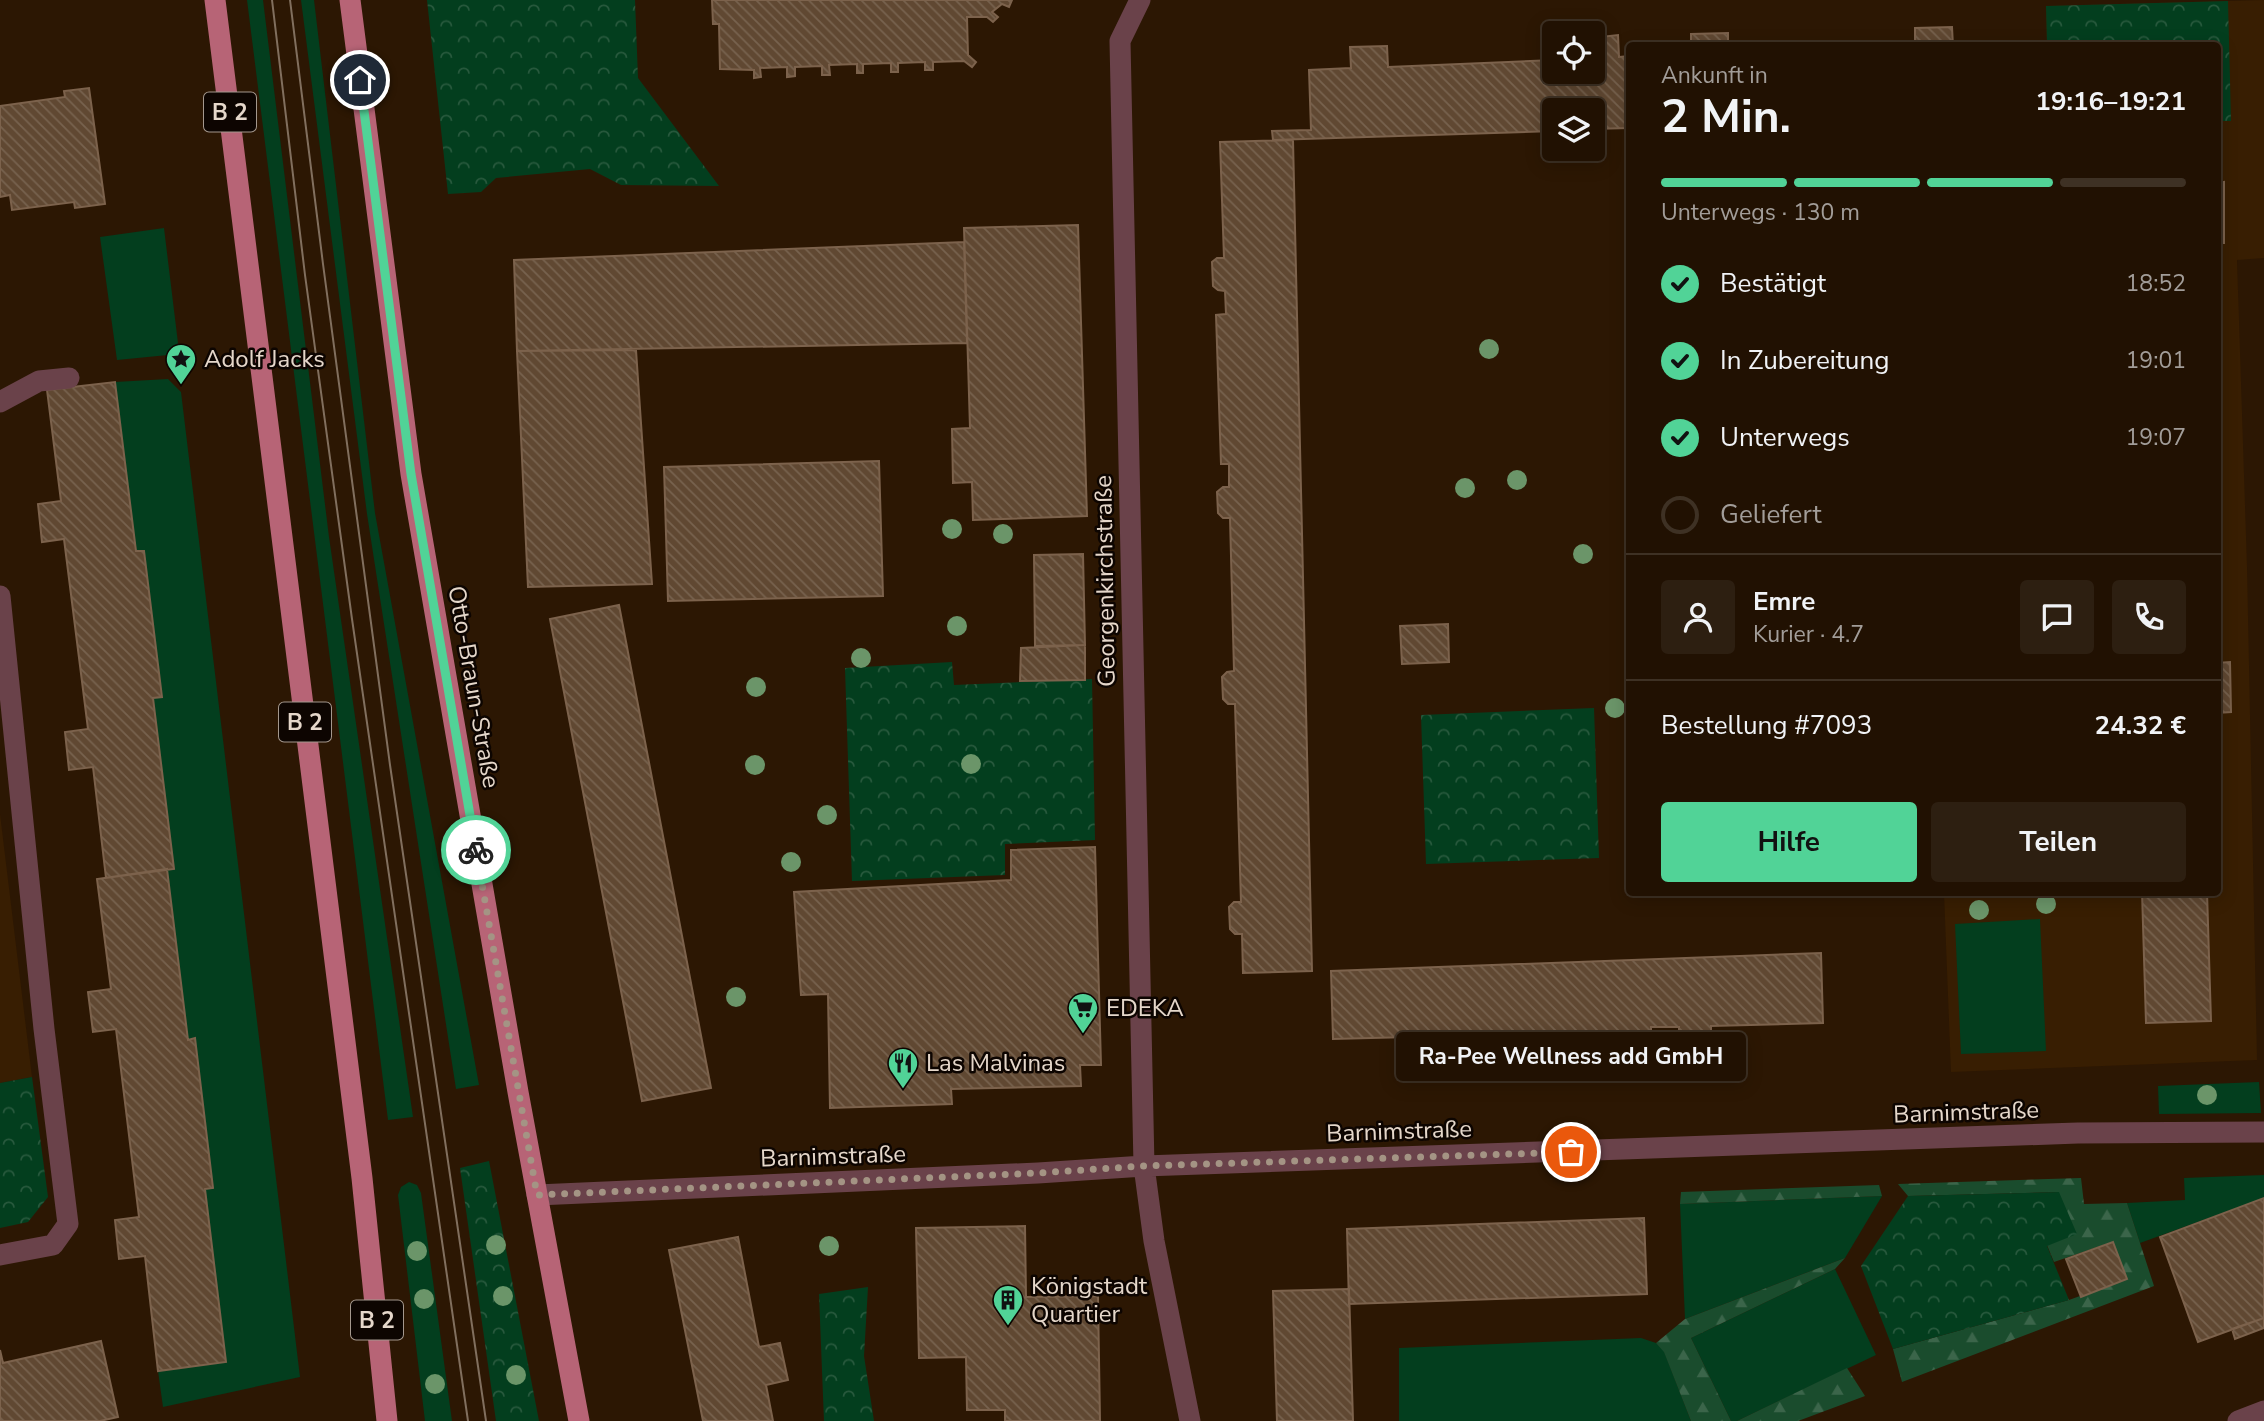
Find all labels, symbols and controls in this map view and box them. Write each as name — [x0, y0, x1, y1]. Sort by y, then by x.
map controls — [1542, 21, 1605, 161]
button: locate — [1542, 21, 1605, 84]
pin — [330, 50, 390, 110]
text: Ankunft in — [1661, 60, 1768, 91]
icon: home — [341, 61, 379, 99]
text: 19:16–19:21 — [2035, 84, 2186, 119]
text: 2 Min. — [1661, 85, 1791, 148]
road number: B 2 — [204, 92, 256, 132]
button: layers — [1542, 98, 1605, 161]
text: Unterwegs · 130 m — [1661, 197, 1860, 228]
icon: check — [1661, 265, 1699, 303]
text: Bestätigt — [1720, 266, 1826, 301]
text: 18:52 — [2126, 268, 2186, 299]
place icon: Adolf Jacks — [164, 342, 198, 386]
icon: check — [1661, 342, 1699, 380]
place label: Adolf Jacks — [204, 343, 325, 375]
text: In Zubereitung — [1720, 343, 1889, 378]
text: 19:01 — [2126, 345, 2186, 376]
icon: check — [1661, 419, 1699, 457]
text: Unterwegs — [1720, 420, 1850, 455]
text: 19:07 — [2126, 422, 2186, 453]
street label: Georgenkirchstraße — [1087, 475, 1123, 687]
text: Geliefert — [1720, 497, 1821, 532]
button: person — [1661, 580, 1735, 654]
button: chat — [2020, 580, 2094, 654]
button: phone — [2112, 580, 2186, 654]
street label: Otto-Braun-Straße — [440, 583, 508, 791]
text: Emre — [1753, 584, 1815, 619]
text: Kurier · 4.7 — [1753, 619, 1864, 650]
road number: B 2 — [279, 702, 331, 742]
text: Bestellung #7093 — [1661, 708, 1872, 743]
text: 24.32 € — [2095, 708, 2186, 743]
button: Hilfe — [1661, 802, 1917, 882]
button: Teilen — [1931, 802, 2186, 882]
courier — [441, 815, 511, 885]
icon: bike — [457, 831, 495, 869]
supermarket icon: EDEKA — [1066, 991, 1100, 1035]
place label: EDEKA — [1106, 992, 1184, 1024]
callout: Ra-Pee Wellness add GmbH — [1396, 1033, 1746, 1082]
text: Ra-Pee Wellness add GmbH — [1419, 1041, 1723, 1072]
restaurant icon: Las Malvinas — [886, 1046, 920, 1090]
place label: Las Malvinas — [926, 1047, 1065, 1079]
street label: Barnimstraße — [1893, 1093, 2039, 1131]
street label: Barnimstraße — [1326, 1112, 1472, 1150]
pin — [1541, 1122, 1601, 1182]
icon: bag — [1552, 1133, 1590, 1171]
street label: Barnimstraße — [760, 1137, 906, 1175]
place label: Königstadt Quartier — [1031, 1270, 1148, 1330]
building icon: Königstadt Quartier — [991, 1283, 1025, 1327]
road number: B 2 — [351, 1301, 403, 1340]

